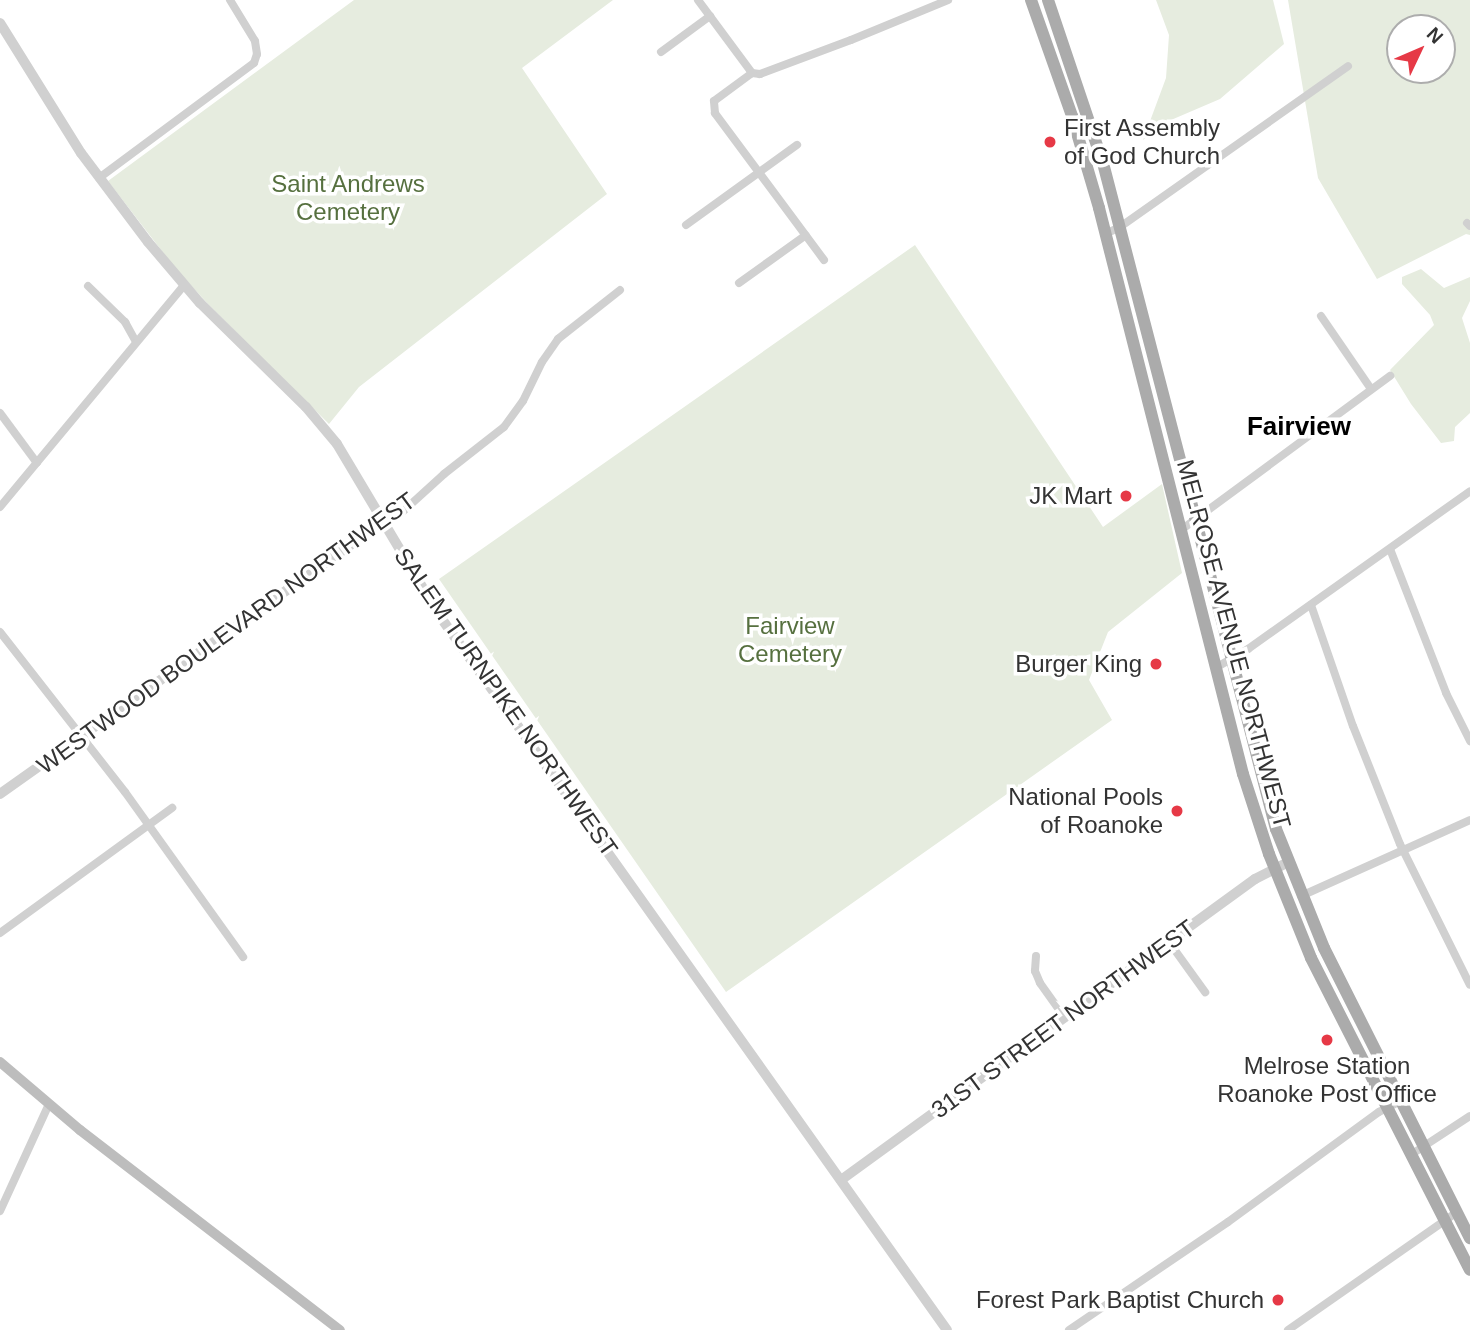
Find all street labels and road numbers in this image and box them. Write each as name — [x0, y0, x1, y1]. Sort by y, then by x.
street label: MELROSE AVENUE NORTHWEST — [1171, 456, 1297, 832]
street label: WESTWOOD BOULEVARD NORTHWEST — [31, 486, 421, 780]
street label: SALEM TURNPIKE NORTHWEST — [388, 542, 624, 862]
street label: 31ST STREET NORTHWEST — [925, 913, 1201, 1125]

